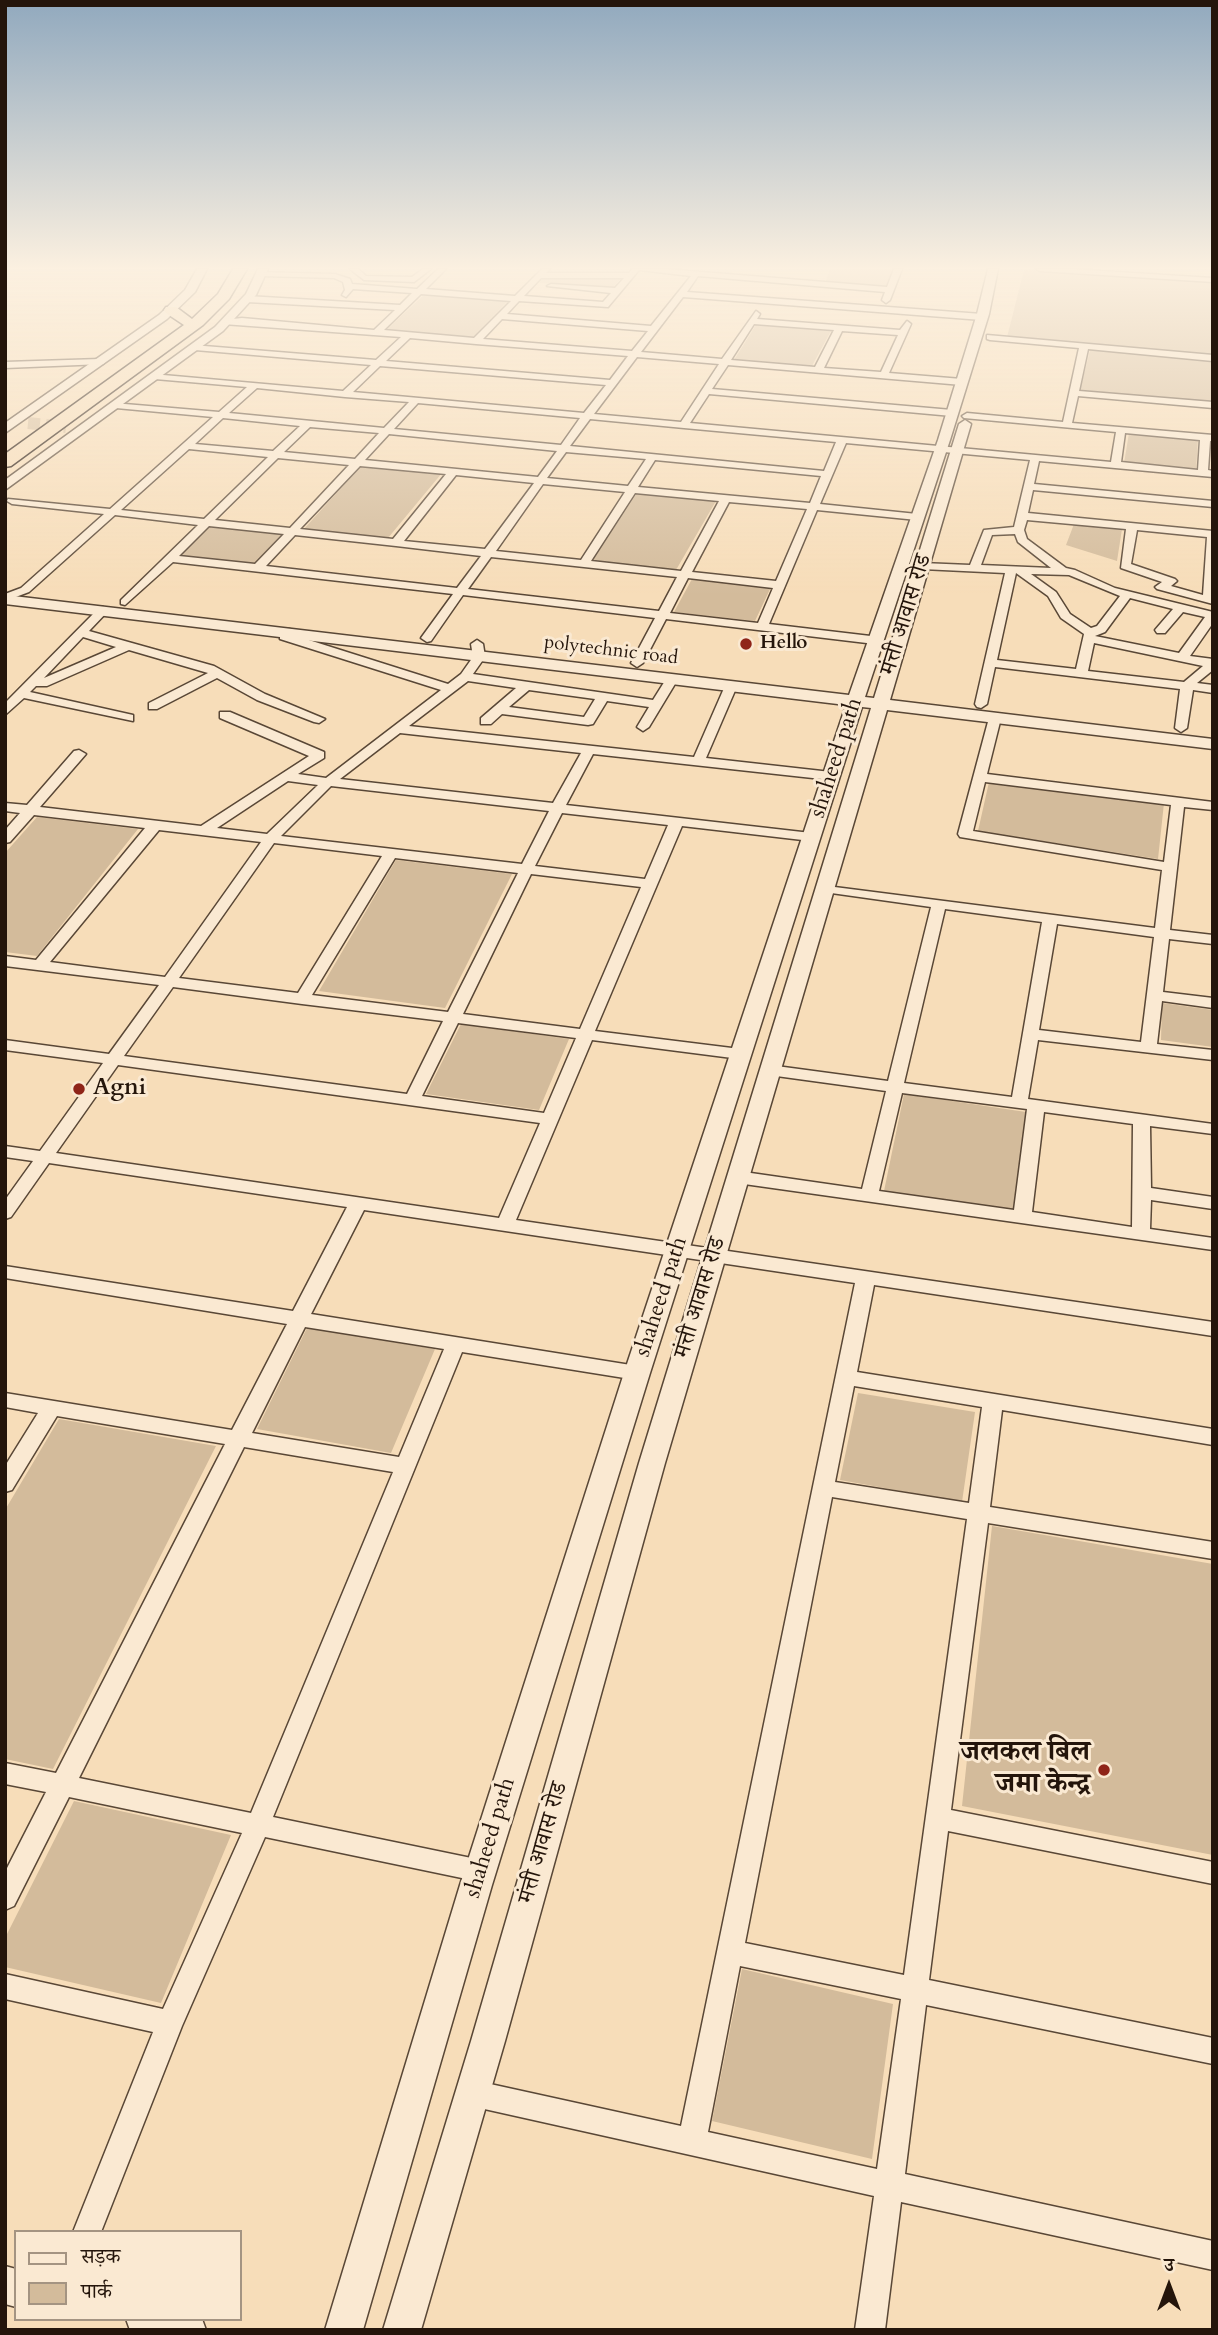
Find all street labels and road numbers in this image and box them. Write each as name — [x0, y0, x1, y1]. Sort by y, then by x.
street label: मंत्ती आवास रोड — [876, 551, 938, 679]
street label: polytechnic road — [543, 631, 679, 671]
street label: shaheed path — [805, 695, 869, 821]
street label: shaheed path — [630, 1234, 694, 1360]
street label: मंत्ती आवास रोड — [670, 1234, 732, 1362]
street label: shaheed path — [460, 1775, 522, 1901]
street label: मंत्ती आवास रोड — [514, 1779, 574, 1907]

